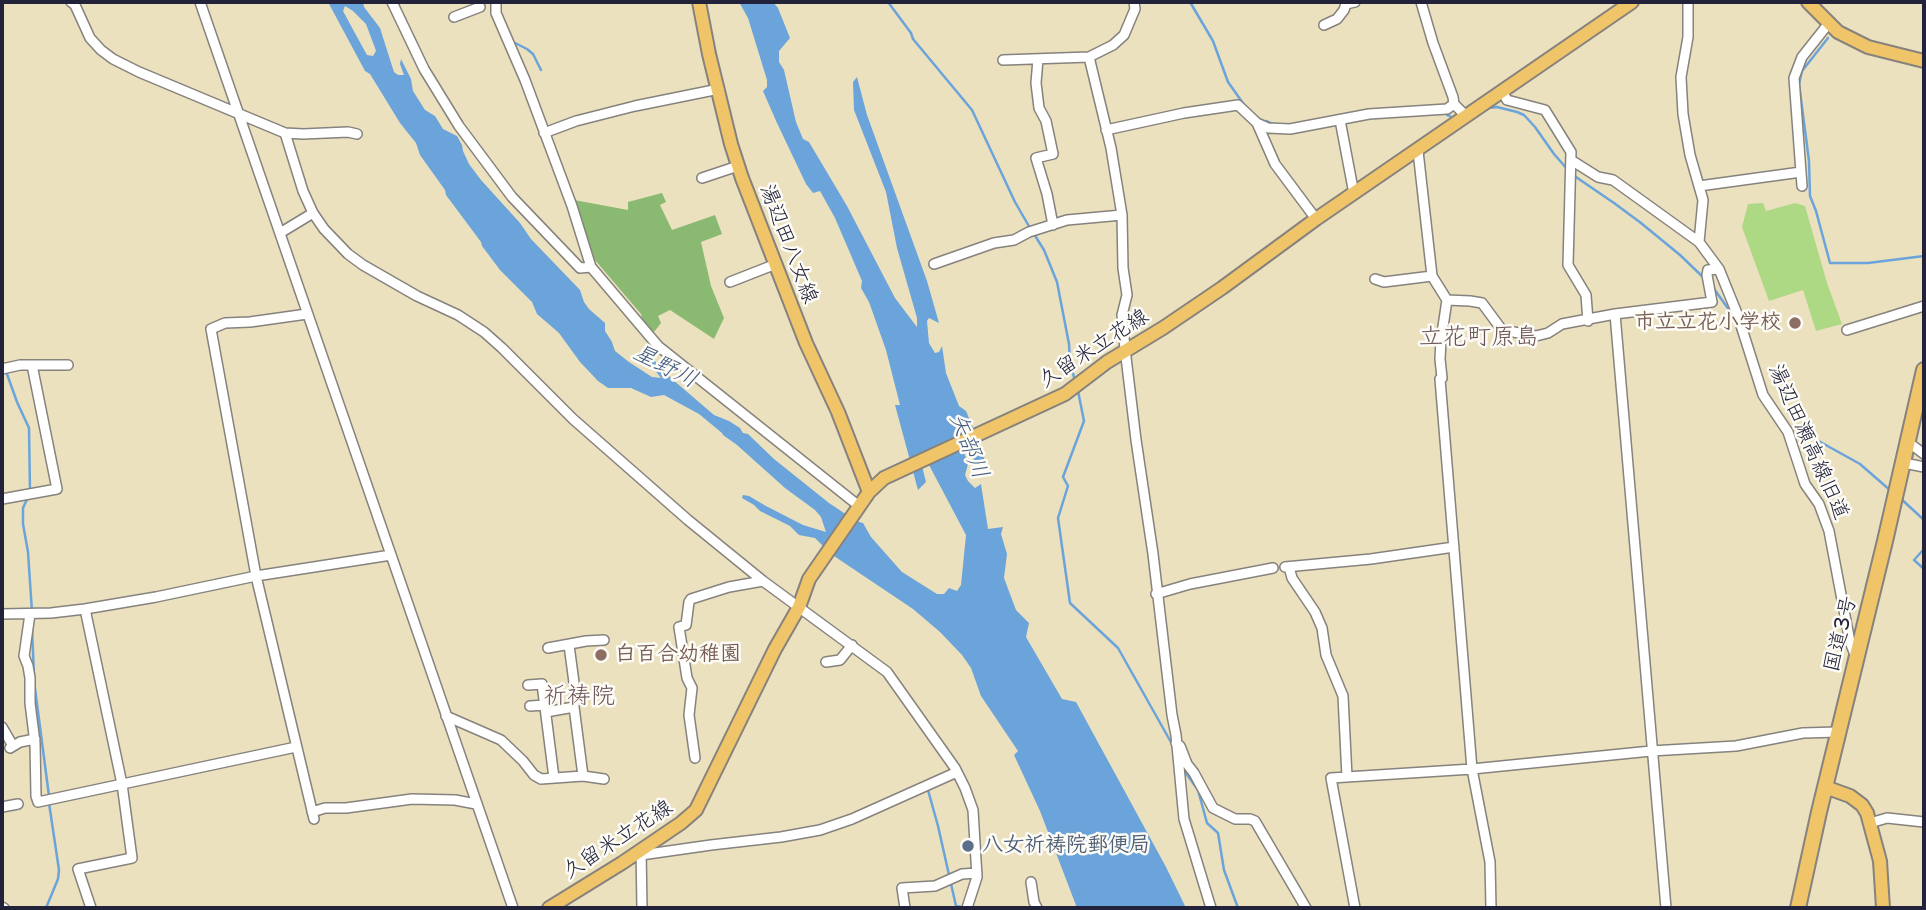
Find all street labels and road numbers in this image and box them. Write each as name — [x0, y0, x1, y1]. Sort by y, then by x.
street label: 湯辺田八女線 — [754, 181, 822, 307]
street label: 久留米立花線 — [1034, 304, 1154, 394]
street label: 湯辺田瀬高線旧道 — [1762, 360, 1854, 524]
street label: 国道3号 — [1819, 593, 1863, 675]
street label: 久留米立花線 — [558, 795, 678, 885]

